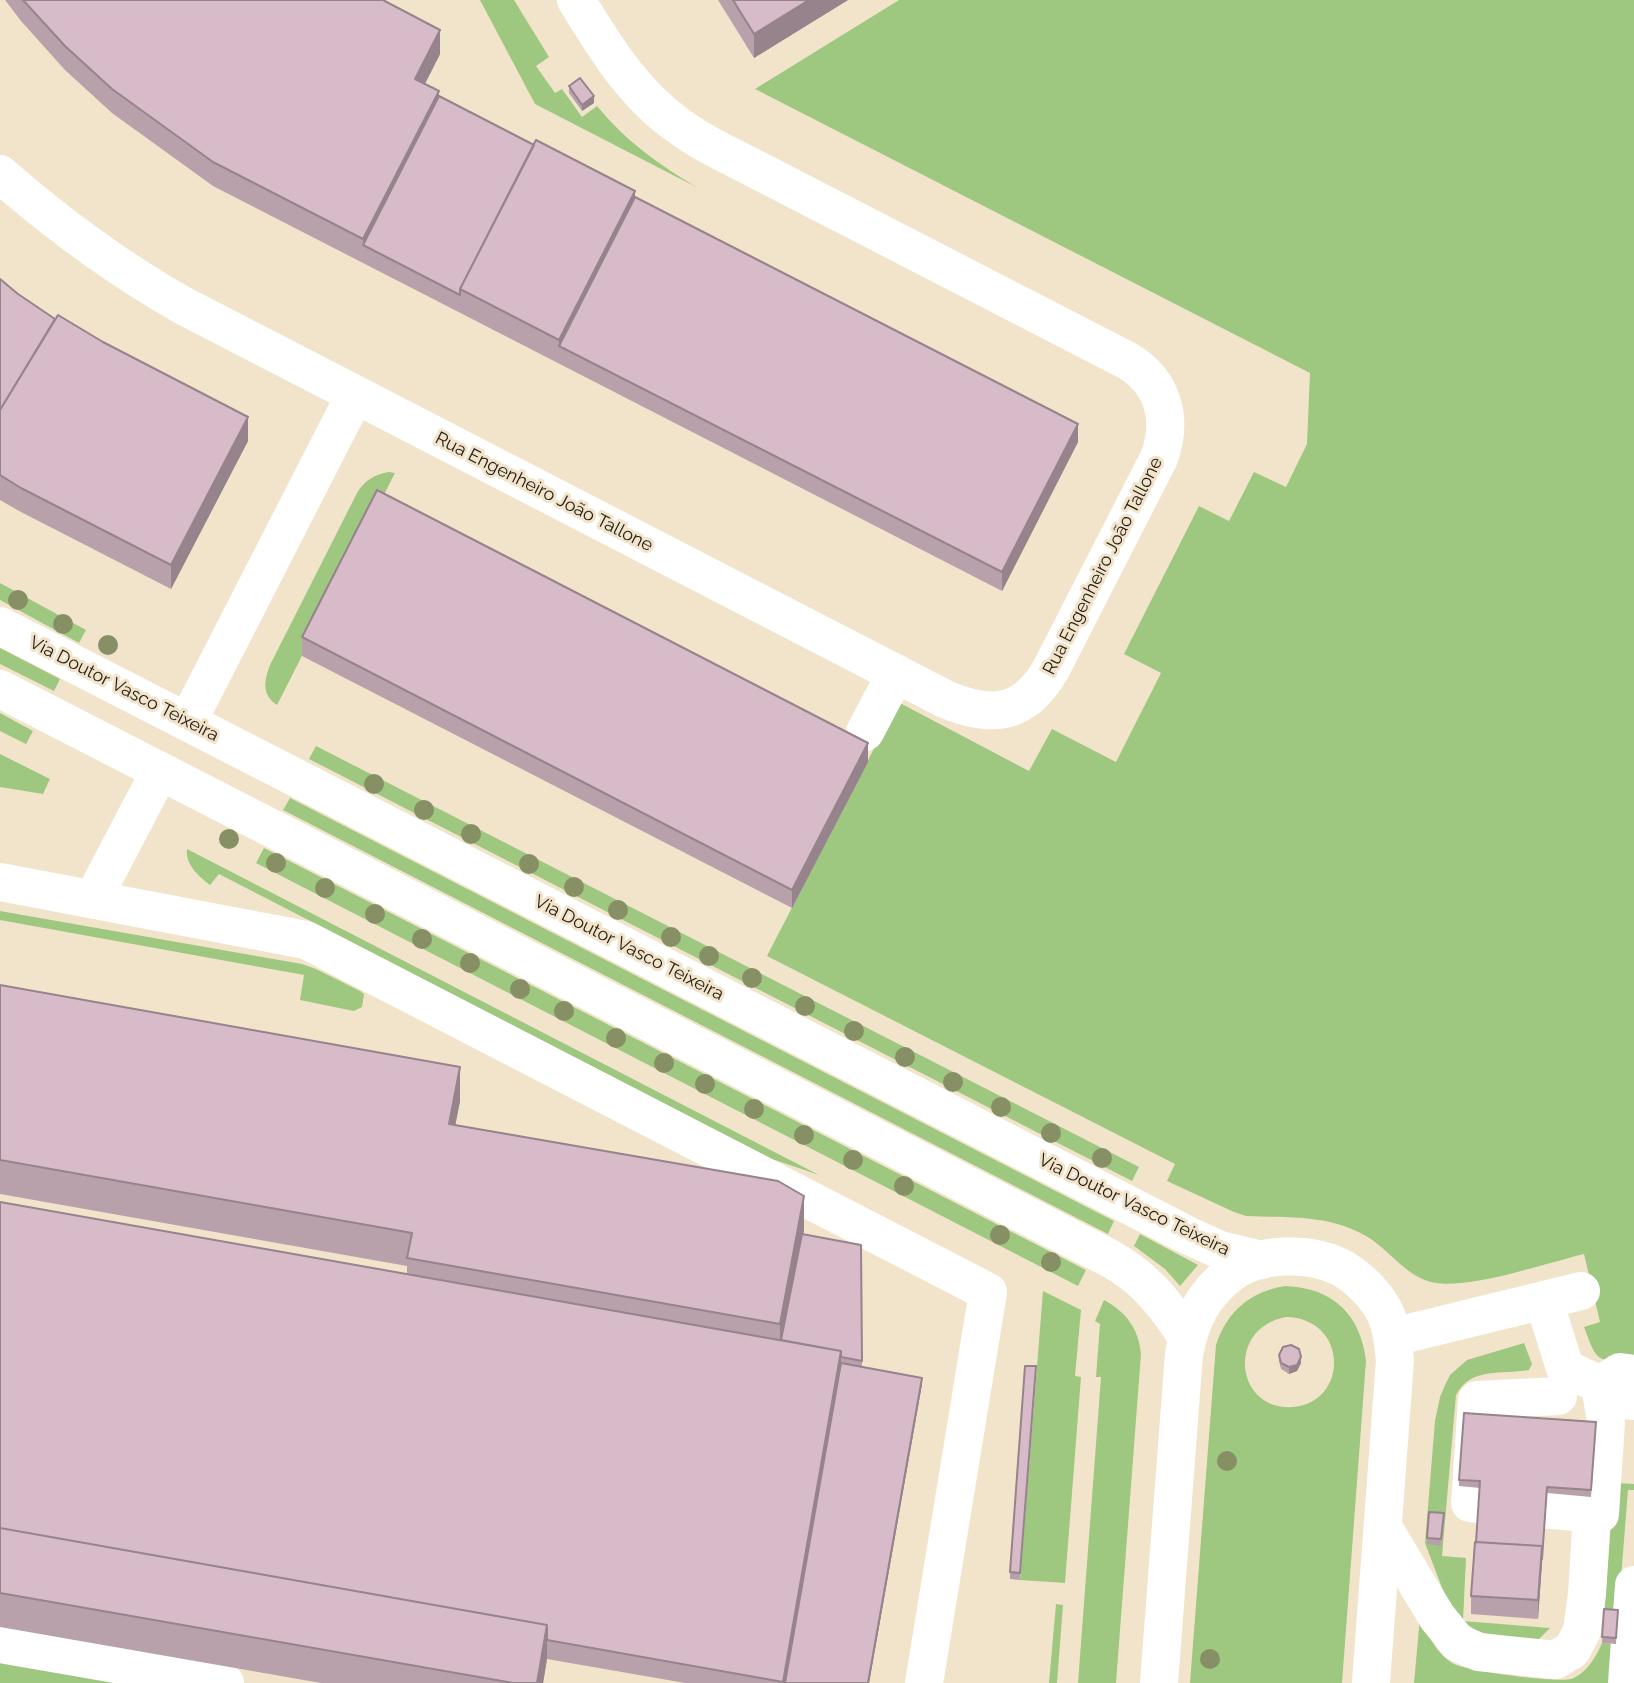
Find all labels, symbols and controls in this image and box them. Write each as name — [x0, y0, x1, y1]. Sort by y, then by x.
street label: Rua Engenheiro João Tallone — [432, 428, 656, 556]
street label: Rua Engenheiro João Tallone — [1039, 454, 1167, 678]
street label: Via Doutor Vasco Teixeira — [26, 632, 222, 746]
street label: Via Doutor Vasco Teixeira — [531, 891, 727, 1005]
street label: Via Doutor Vasco Teixeira — [1035, 1149, 1233, 1261]

